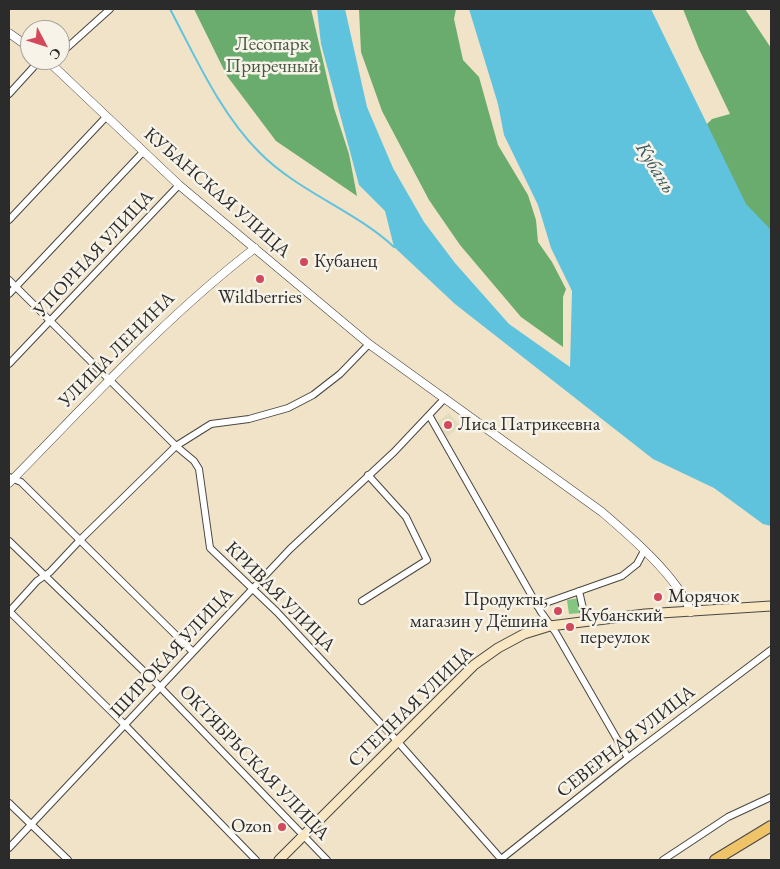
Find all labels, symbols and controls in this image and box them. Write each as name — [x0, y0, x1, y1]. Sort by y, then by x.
north arrow — [20, 20, 70, 70]
park label: Лесопарк Приречный — [226, 34, 318, 78]
text: С — [46, 44, 66, 64]
street label: КУБАНСКАЯ УЛИЦА — [139, 123, 295, 263]
water label: Кубань — [630, 138, 680, 198]
street label: УПОРНАЯ УЛИЦА — [29, 186, 159, 322]
place label: Кубанец — [314, 251, 377, 273]
marker: Кубанец — [298, 256, 310, 268]
marker: Wildberries — [254, 273, 266, 285]
street label: УЛИЦА ЛЕНИНА — [54, 287, 180, 413]
place label: Wildberries — [218, 287, 302, 309]
place label: Лиса Патрикеевна — [458, 414, 600, 436]
marker: Лиса Патрикеевна — [442, 419, 454, 431]
street label: КРИВАЯ УЛИЦА — [220, 537, 340, 657]
street label: ШИРОКАЯ УЛИЦА — [106, 583, 238, 723]
place label: Морячок — [668, 586, 739, 608]
place label: Продукты, магазин у Дёшина — [410, 589, 548, 633]
marker: Морячок — [652, 591, 664, 603]
marker: Продукты, магазин у Дёшина — [552, 605, 564, 617]
place label: Кубанский переулок — [580, 605, 663, 649]
marker: Кубанский переулок — [564, 621, 576, 633]
street label: СТЕПНАЯ УЛИЦА — [344, 641, 478, 773]
street label: ОКТЯБРЬСКАЯ УЛИЦА — [174, 681, 334, 845]
street label: СЕВЕРНАЯ УЛИЦА — [552, 681, 700, 803]
place label: Ozon — [231, 816, 272, 838]
marker: Ozon — [276, 821, 288, 833]

